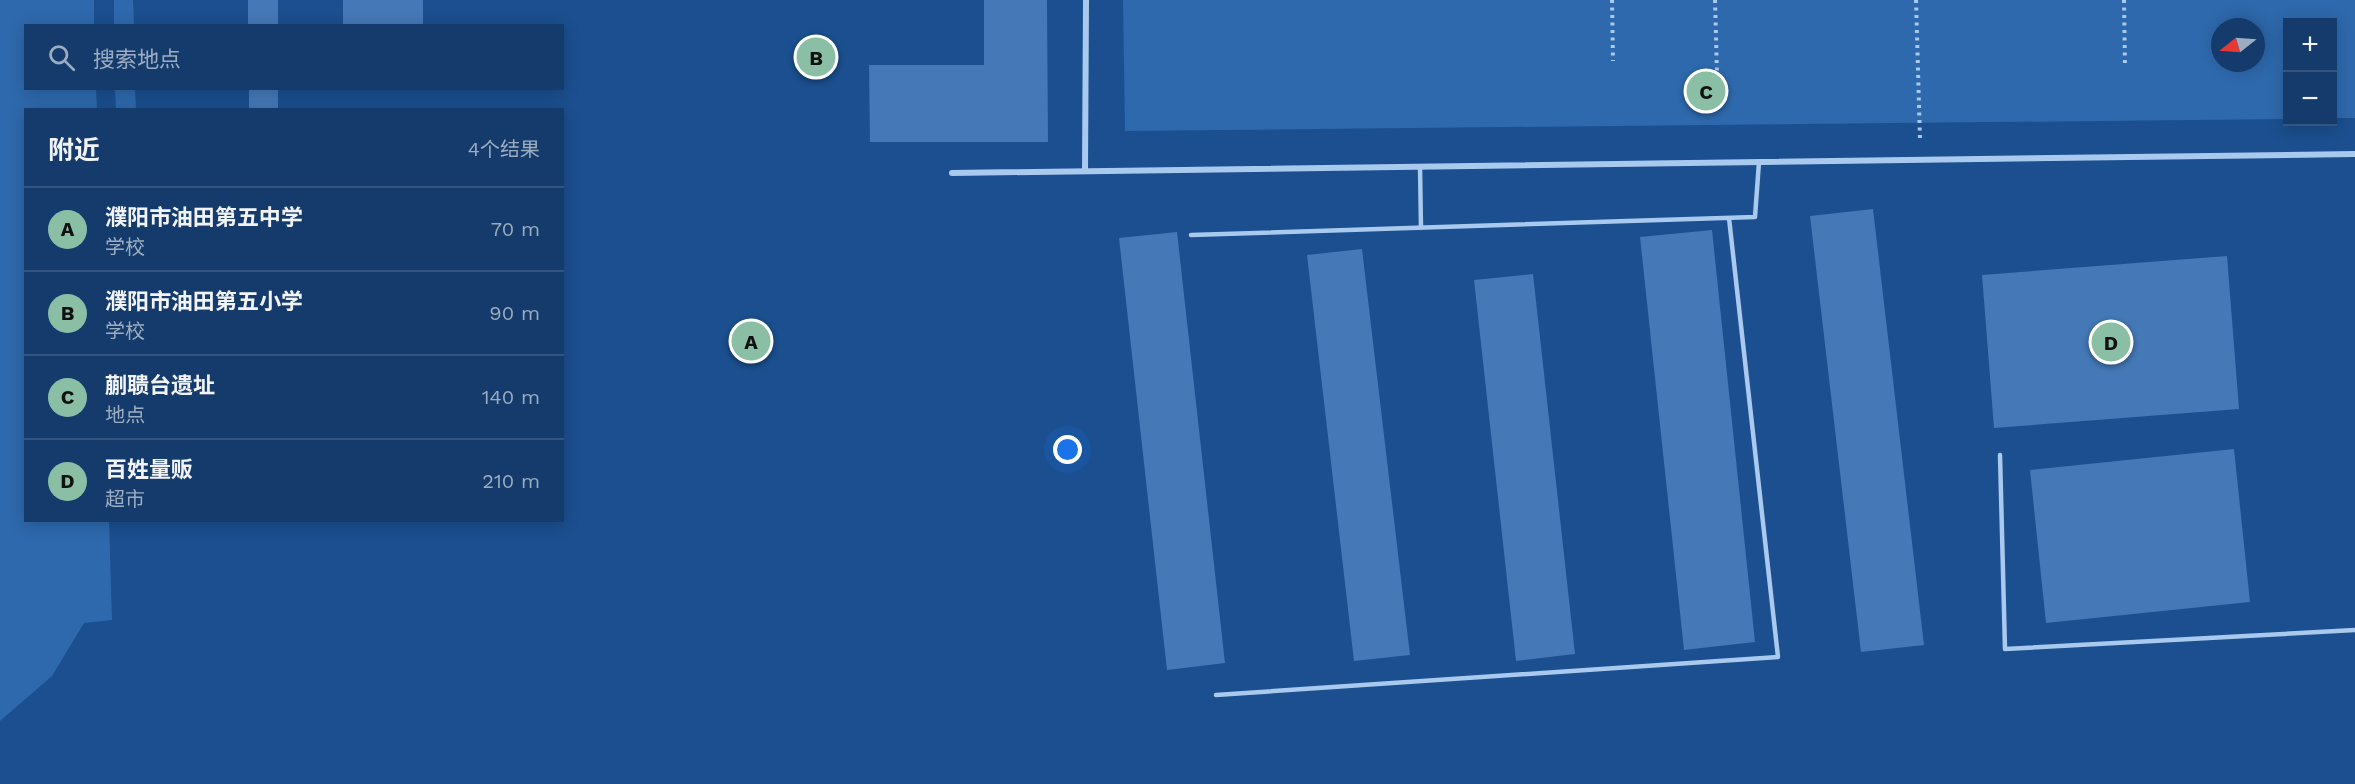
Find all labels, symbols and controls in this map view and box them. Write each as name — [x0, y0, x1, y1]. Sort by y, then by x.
north arrow — [2211, 18, 2265, 72]
map controls — [2283, 18, 2337, 126]
button: + — [2283, 18, 2337, 72]
search box — [24, 24, 564, 90]
pin: B — [796, 34, 836, 80]
icon: search — [45, 41, 78, 74]
text: 搜索地点 — [93, 47, 181, 72]
pin: C — [1686, 68, 1726, 113]
button: − — [2283, 72, 2337, 126]
text: 附近 — [48, 135, 100, 165]
text: 4个结果 — [468, 137, 540, 161]
text: 濮阳市油田第五中学 — [105, 205, 303, 230]
text: A — [61, 217, 74, 241]
text: 70 m — [491, 217, 540, 241]
text: 学校 — [105, 235, 145, 259]
text: 濮阳市油田第五小学 — [105, 289, 303, 314]
text: B — [61, 301, 74, 325]
text: 90 m — [489, 301, 540, 325]
pin: A — [732, 318, 771, 364]
text: 学校 — [105, 319, 145, 343]
pin: D — [2092, 320, 2130, 364]
text: 蒯聩台遗址 — [105, 373, 215, 398]
text: C — [61, 385, 74, 409]
text: 140 m — [482, 385, 540, 409]
text: 地点 — [105, 403, 145, 427]
your location — [1053, 435, 1082, 464]
text: 百姓量贩 — [105, 457, 193, 482]
text: D — [60, 469, 75, 493]
text: 210 m — [482, 469, 540, 493]
text: 超市 — [105, 487, 145, 511]

